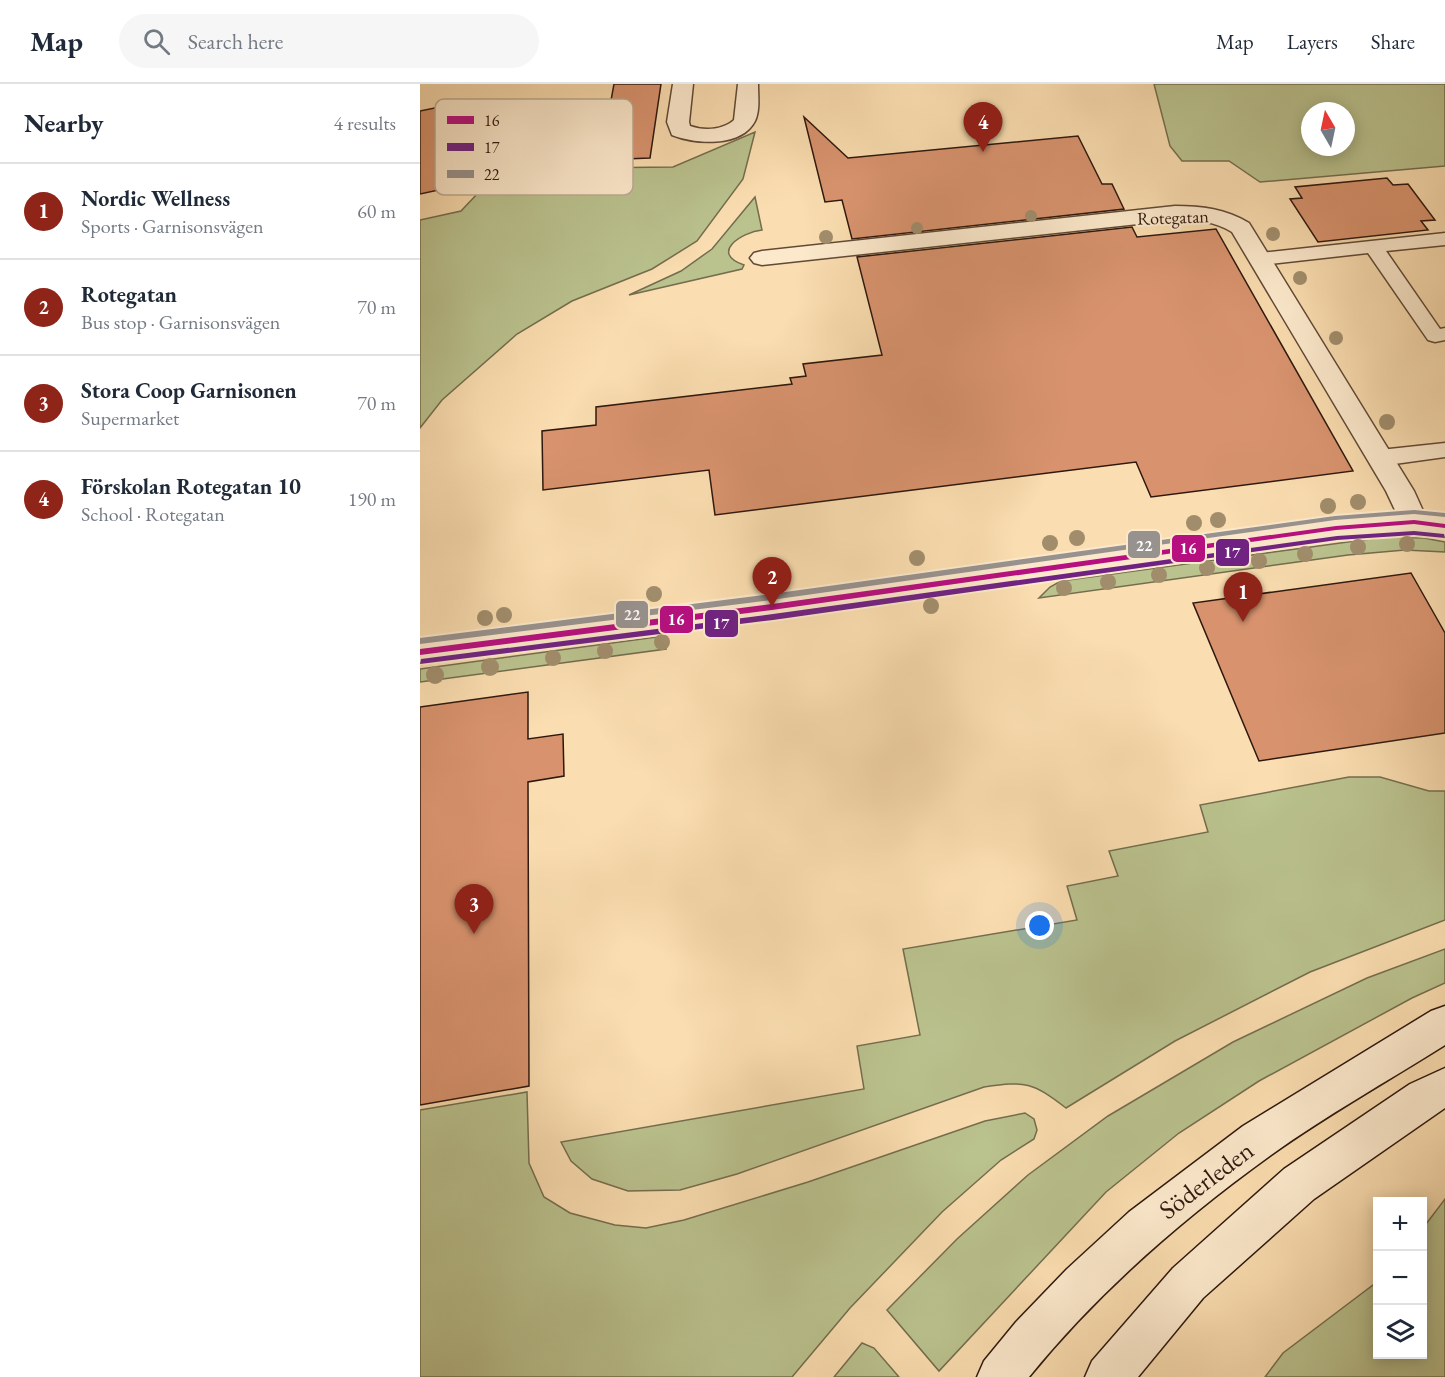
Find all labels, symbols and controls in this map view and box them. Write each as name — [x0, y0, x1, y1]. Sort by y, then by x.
search box — [119, 14, 539, 68]
text: Map — [30, 23, 83, 59]
icon: search — [140, 25, 173, 58]
text: Search here — [188, 27, 283, 56]
text: Map — [1216, 28, 1254, 55]
text: Layers — [1287, 28, 1338, 55]
text: Share — [1371, 28, 1415, 55]
legend — [435, 99, 633, 195]
north arrow — [1301, 102, 1355, 156]
pin: 4 — [964, 103, 1002, 152]
text: Nearby — [24, 106, 104, 140]
text: 4 results — [333, 110, 396, 136]
text: 16 — [484, 110, 500, 131]
text: 17 — [484, 137, 500, 158]
text: 22 — [484, 164, 500, 185]
text: Nordic Wellness — [81, 184, 230, 213]
text: 1 — [38, 198, 49, 224]
text: 60 m — [357, 198, 396, 224]
street label: Rotegatan — [1137, 204, 1210, 230]
text: Sports · Garnisonsvägen — [81, 213, 264, 239]
text: Rotegatan — [81, 280, 177, 309]
text: 2 — [38, 294, 49, 320]
text: 70 m — [357, 294, 396, 320]
text: Bus stop · Garnisonsvägen — [81, 309, 280, 335]
text: Stora Coop Garnisonen — [81, 376, 297, 405]
text: 3 — [38, 390, 49, 416]
text: 70 m — [357, 390, 396, 416]
text: Supermarket — [81, 405, 179, 431]
text: Förskolan Rotegatan 10 — [81, 472, 301, 501]
text: 4 — [38, 486, 49, 512]
text: 190 m — [348, 486, 396, 512]
text: School · Rotegatan — [81, 501, 225, 527]
line badge: 22 — [1127, 530, 1161, 559]
line badge: 16 — [1171, 534, 1206, 563]
text: 22 — [1136, 535, 1153, 556]
text: 16 — [1180, 538, 1197, 559]
line badge: 17 — [1215, 538, 1250, 567]
text: 17 — [1224, 542, 1241, 563]
pin: 2 — [752, 558, 792, 607]
pin: 1 — [1224, 572, 1262, 622]
line badge: 22 — [615, 600, 649, 629]
text: 22 — [624, 604, 641, 625]
line badge: 16 — [659, 605, 694, 634]
text: 16 — [668, 609, 685, 630]
line badge: 17 — [704, 609, 739, 638]
text: 17 — [713, 613, 730, 634]
pin: 3 — [454, 884, 494, 934]
your location — [1025, 911, 1054, 940]
street label: Söderleden — [1152, 1133, 1260, 1227]
map controls — [1373, 1197, 1427, 1359]
button: + — [1373, 1197, 1427, 1251]
button: − — [1373, 1251, 1427, 1305]
button: layers — [1373, 1305, 1427, 1359]

